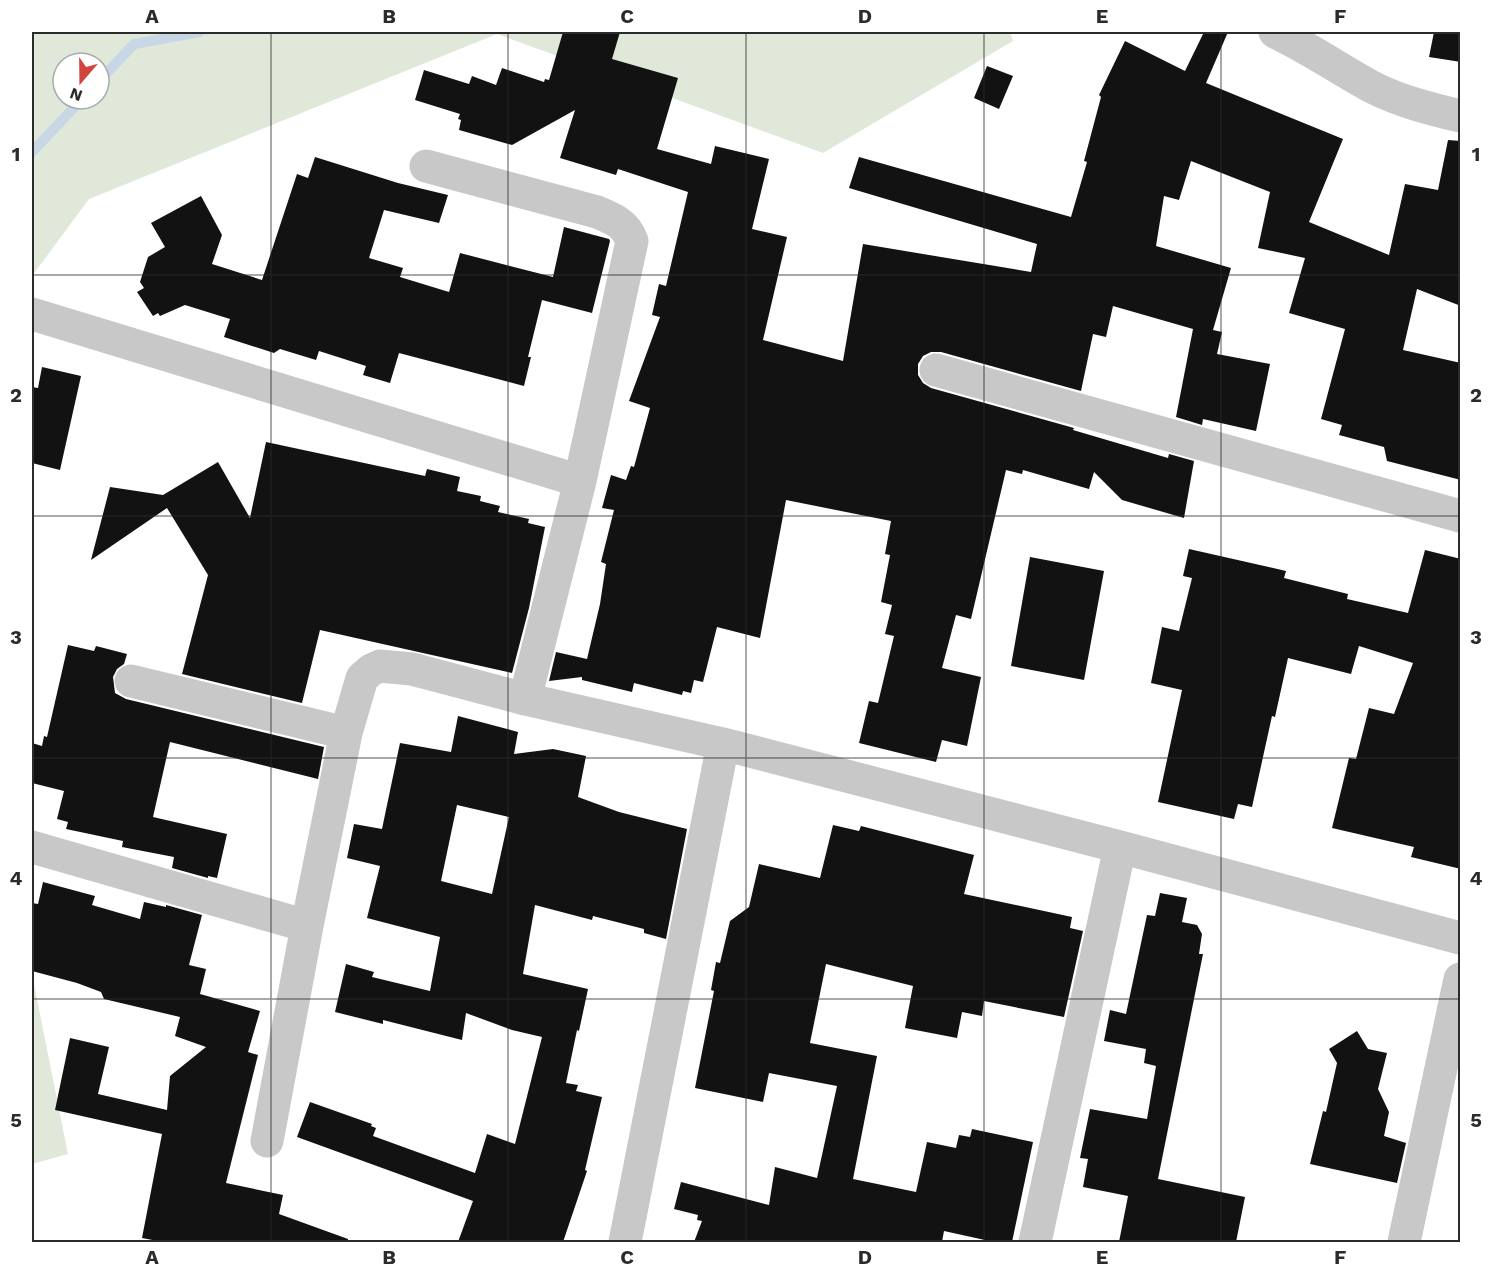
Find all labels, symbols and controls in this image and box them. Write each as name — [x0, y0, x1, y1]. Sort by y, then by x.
text: A — [145, 4, 159, 28]
text: B — [382, 4, 396, 28]
text: C — [620, 4, 634, 28]
text: D — [858, 4, 872, 28]
text: E — [1096, 4, 1108, 28]
text: F — [1334, 4, 1346, 28]
north arrow — [51, 51, 111, 111]
text: N — [67, 84, 85, 106]
text: 1 — [12, 142, 20, 166]
text: 1 — [1472, 142, 1480, 166]
text: 2 — [10, 383, 22, 407]
text: 2 — [1470, 383, 1482, 407]
text: 3 — [10, 625, 22, 649]
text: 3 — [1470, 625, 1482, 649]
text: 4 — [10, 866, 23, 890]
text: 4 — [1470, 866, 1483, 890]
text: 5 — [10, 1108, 22, 1132]
text: 5 — [1470, 1108, 1482, 1132]
text: A — [145, 1245, 159, 1269]
text: B — [382, 1245, 396, 1269]
text: C — [620, 1245, 634, 1269]
text: D — [858, 1245, 872, 1269]
text: E — [1096, 1245, 1108, 1269]
text: F — [1334, 1245, 1346, 1269]

